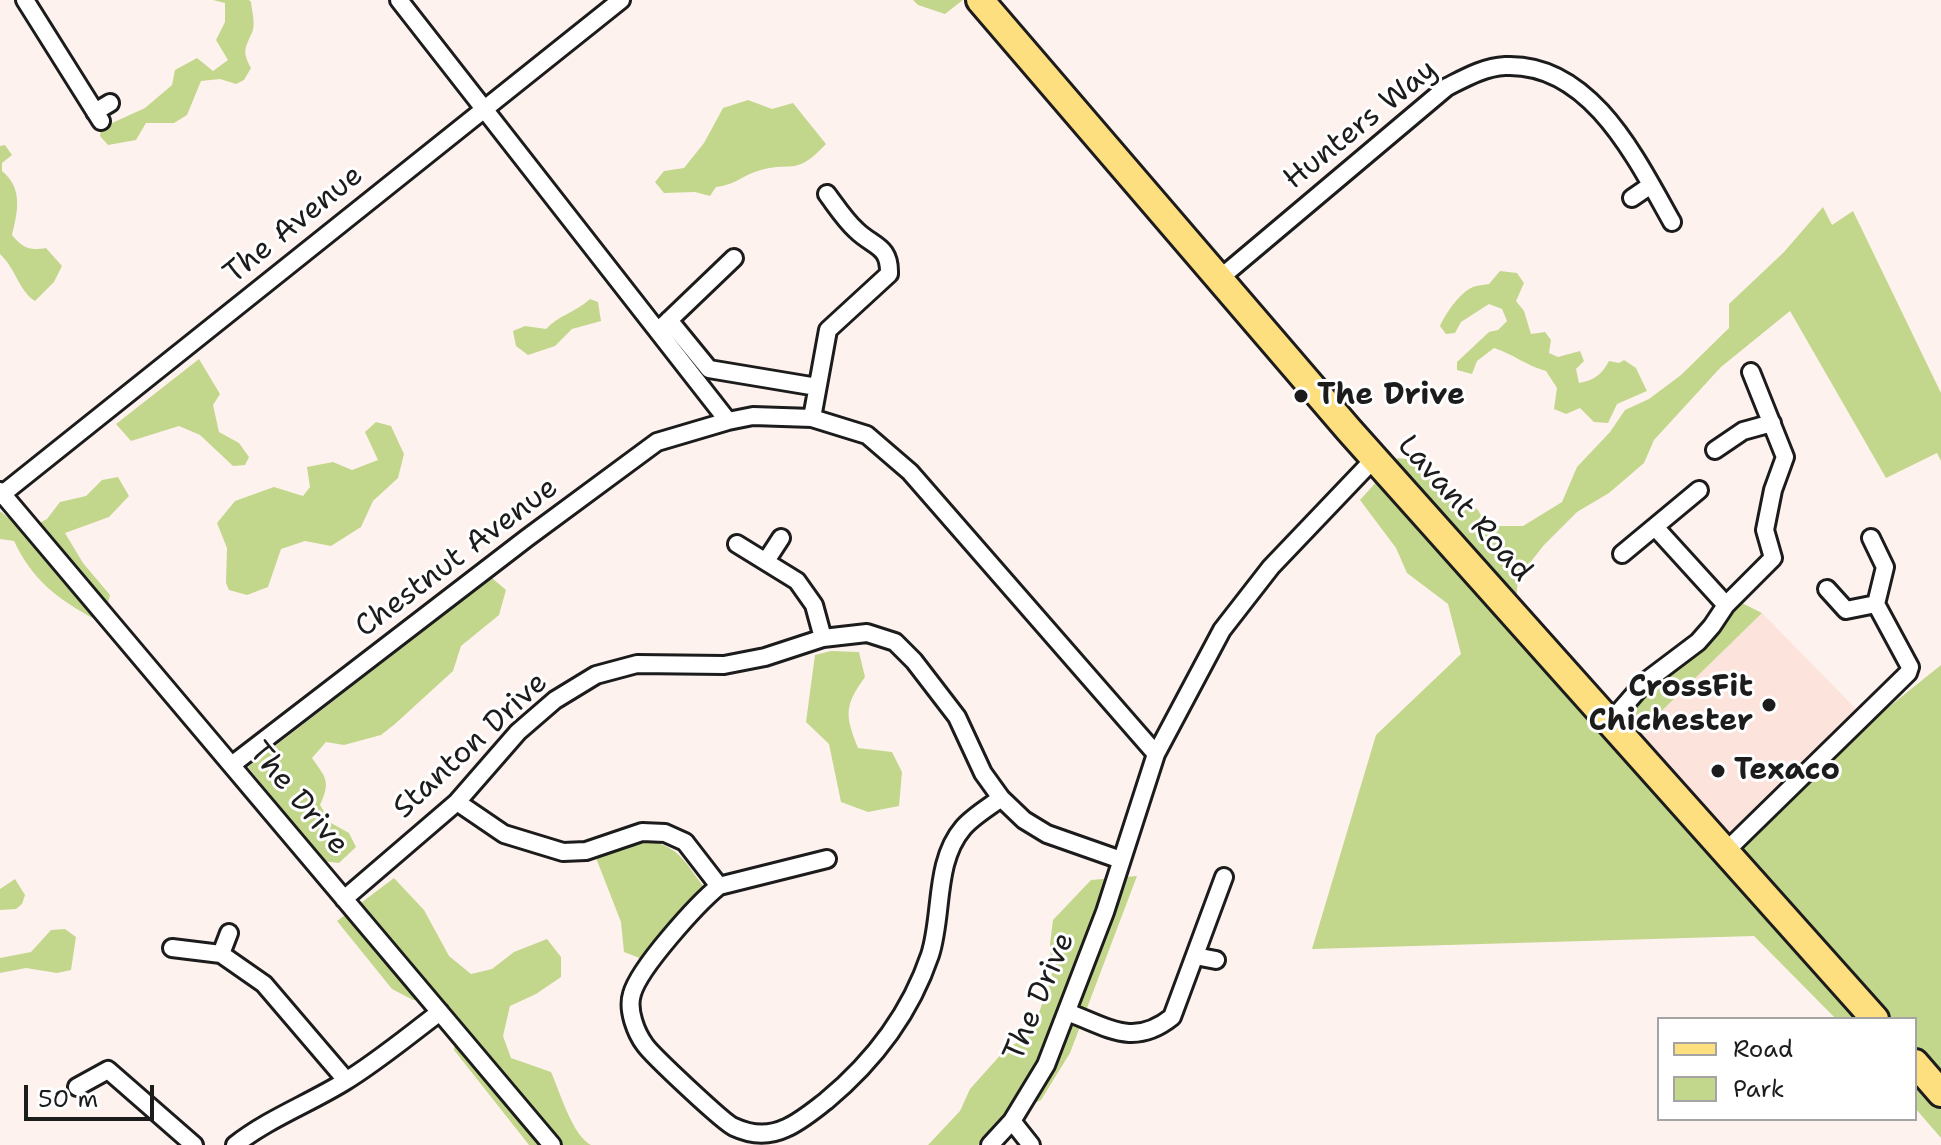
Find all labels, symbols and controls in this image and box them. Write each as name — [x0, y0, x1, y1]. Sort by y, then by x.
street label: Hunters Way — [1277, 52, 1445, 198]
street label: The Avenue — [217, 158, 371, 292]
place label: The Drive — [1317, 378, 1465, 414]
marker: The Drive — [1292, 387, 1310, 405]
street label: Lavant Road — [1389, 428, 1539, 590]
street label: Chestnut Avenue — [349, 470, 565, 646]
street label: Stanton Drive — [386, 665, 556, 827]
place label: CrossFit Chichester — [1588, 670, 1753, 740]
marker: CrossFit Chichester — [1760, 696, 1778, 714]
street label: The Drive — [240, 735, 356, 863]
place label: Texaco — [1734, 753, 1840, 789]
marker: Texaco — [1709, 762, 1727, 780]
street label: The Drive — [997, 927, 1083, 1067]
legend — [1657, 1017, 1917, 1121]
text: Road — [1733, 1033, 1793, 1065]
scale bar — [28, 1069, 158, 1119]
text: Park — [1733, 1073, 1785, 1105]
text: 50 m — [38, 1083, 98, 1115]

